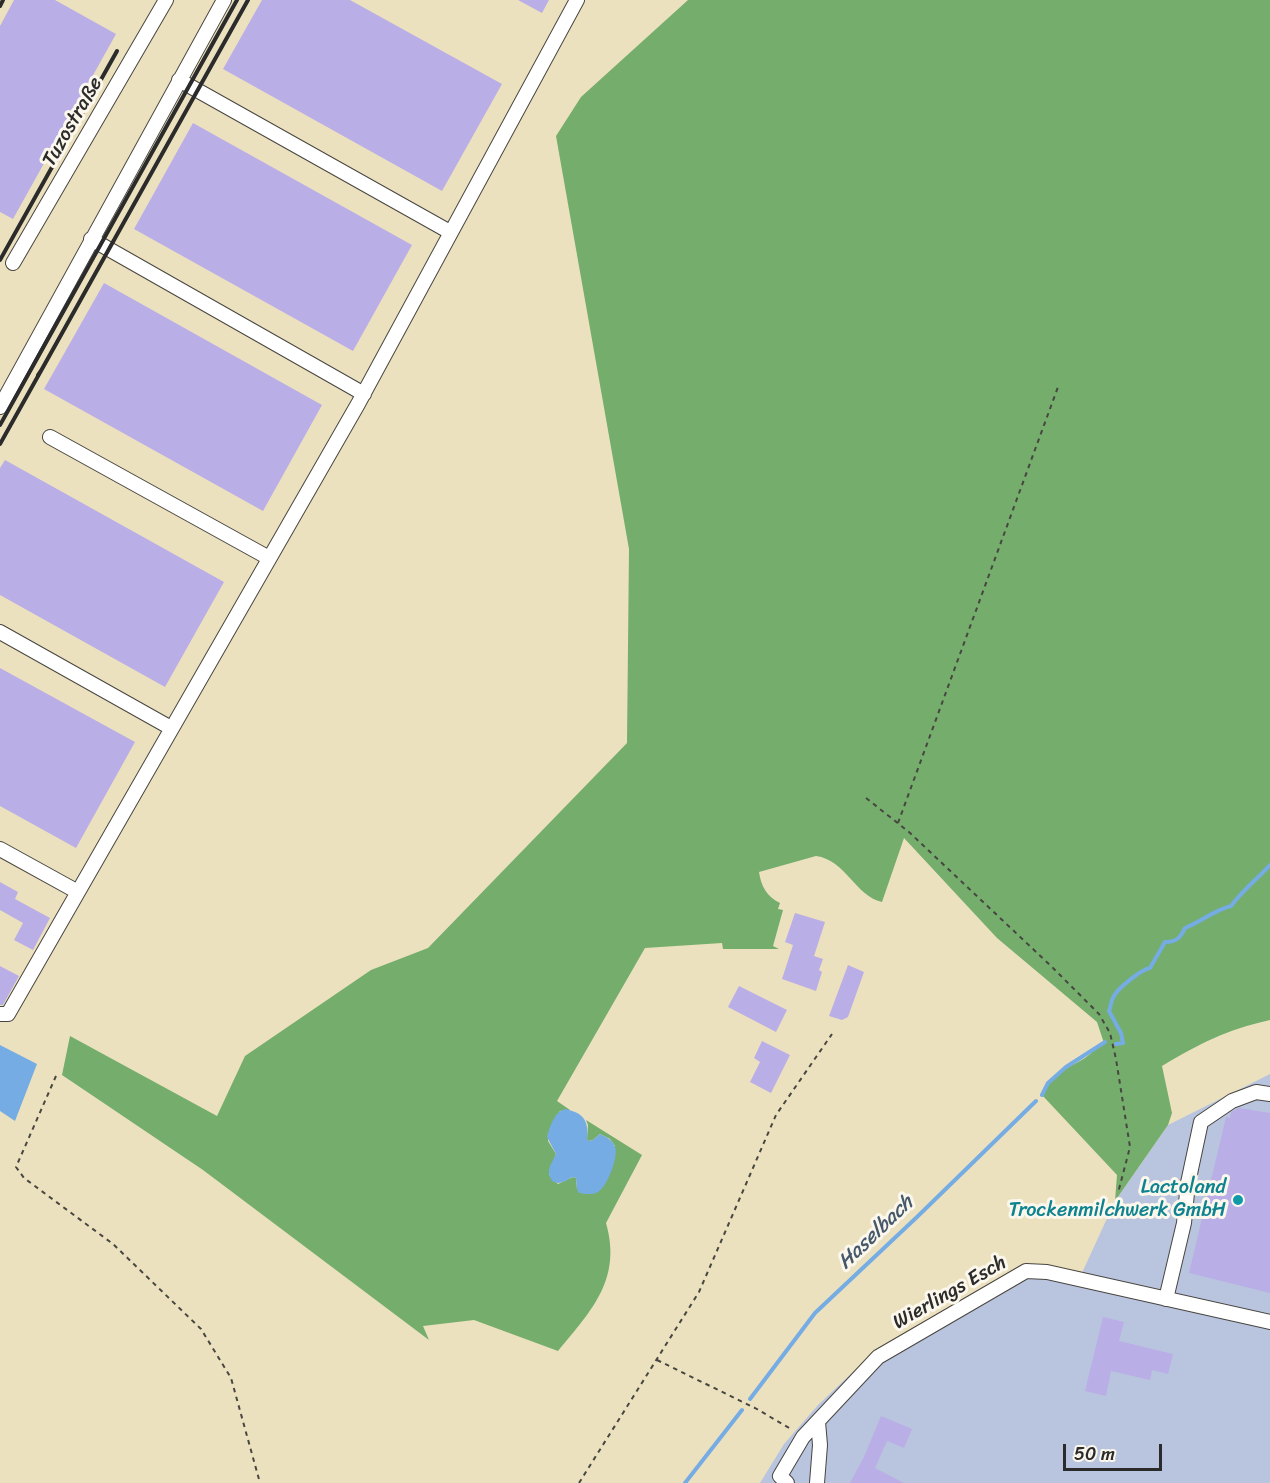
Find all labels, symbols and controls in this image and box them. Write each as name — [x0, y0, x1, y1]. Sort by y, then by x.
street label: Tuzostraße — [38, 73, 108, 171]
place label: Lactoland Trockenmilchwerk GmbH — [1009, 1176, 1226, 1223]
water label: Haselbach — [833, 1191, 919, 1275]
marker: Lactoland Trockenmilchwerk GmbH — [1231, 1193, 1245, 1207]
street label: Wierlings Esch — [889, 1251, 1011, 1335]
scale bar — [1066, 1432, 1165, 1470]
text: 50 m — [1074, 1438, 1115, 1470]

